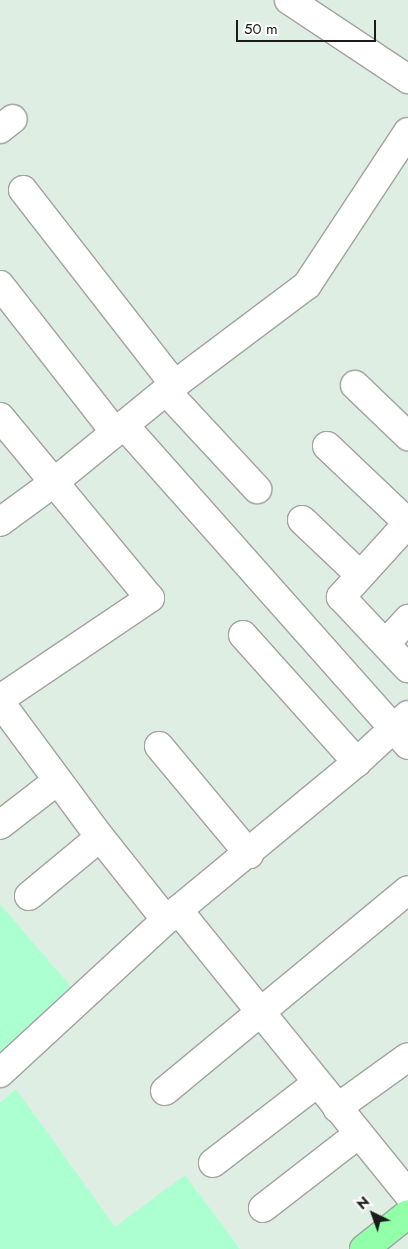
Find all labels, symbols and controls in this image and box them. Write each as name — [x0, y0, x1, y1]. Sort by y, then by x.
scale bar — [238, 10, 378, 42]
text: 50 m — [244, 18, 278, 40]
north arrow — [348, 1189, 398, 1239]
text: N — [352, 1192, 374, 1214]

